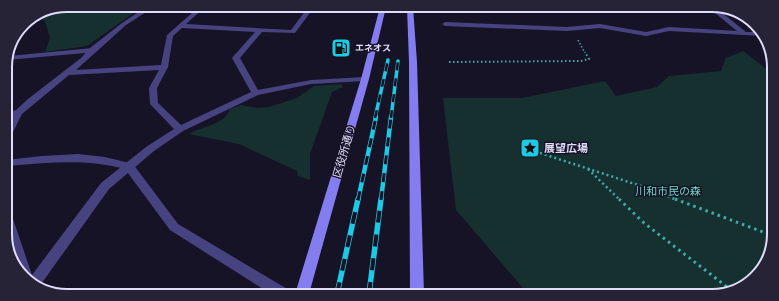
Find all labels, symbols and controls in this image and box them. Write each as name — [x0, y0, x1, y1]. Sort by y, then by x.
fuel station icon: エネオス — [330, 37, 352, 59]
place label: エネオス — [355, 43, 391, 53]
street label: 区役所通り — [331, 123, 358, 179]
place icon: 展望広場 — [519, 137, 541, 159]
place label: 展望広場 — [544, 142, 588, 155]
park label: 川和市民の森 — [635, 185, 701, 198]

